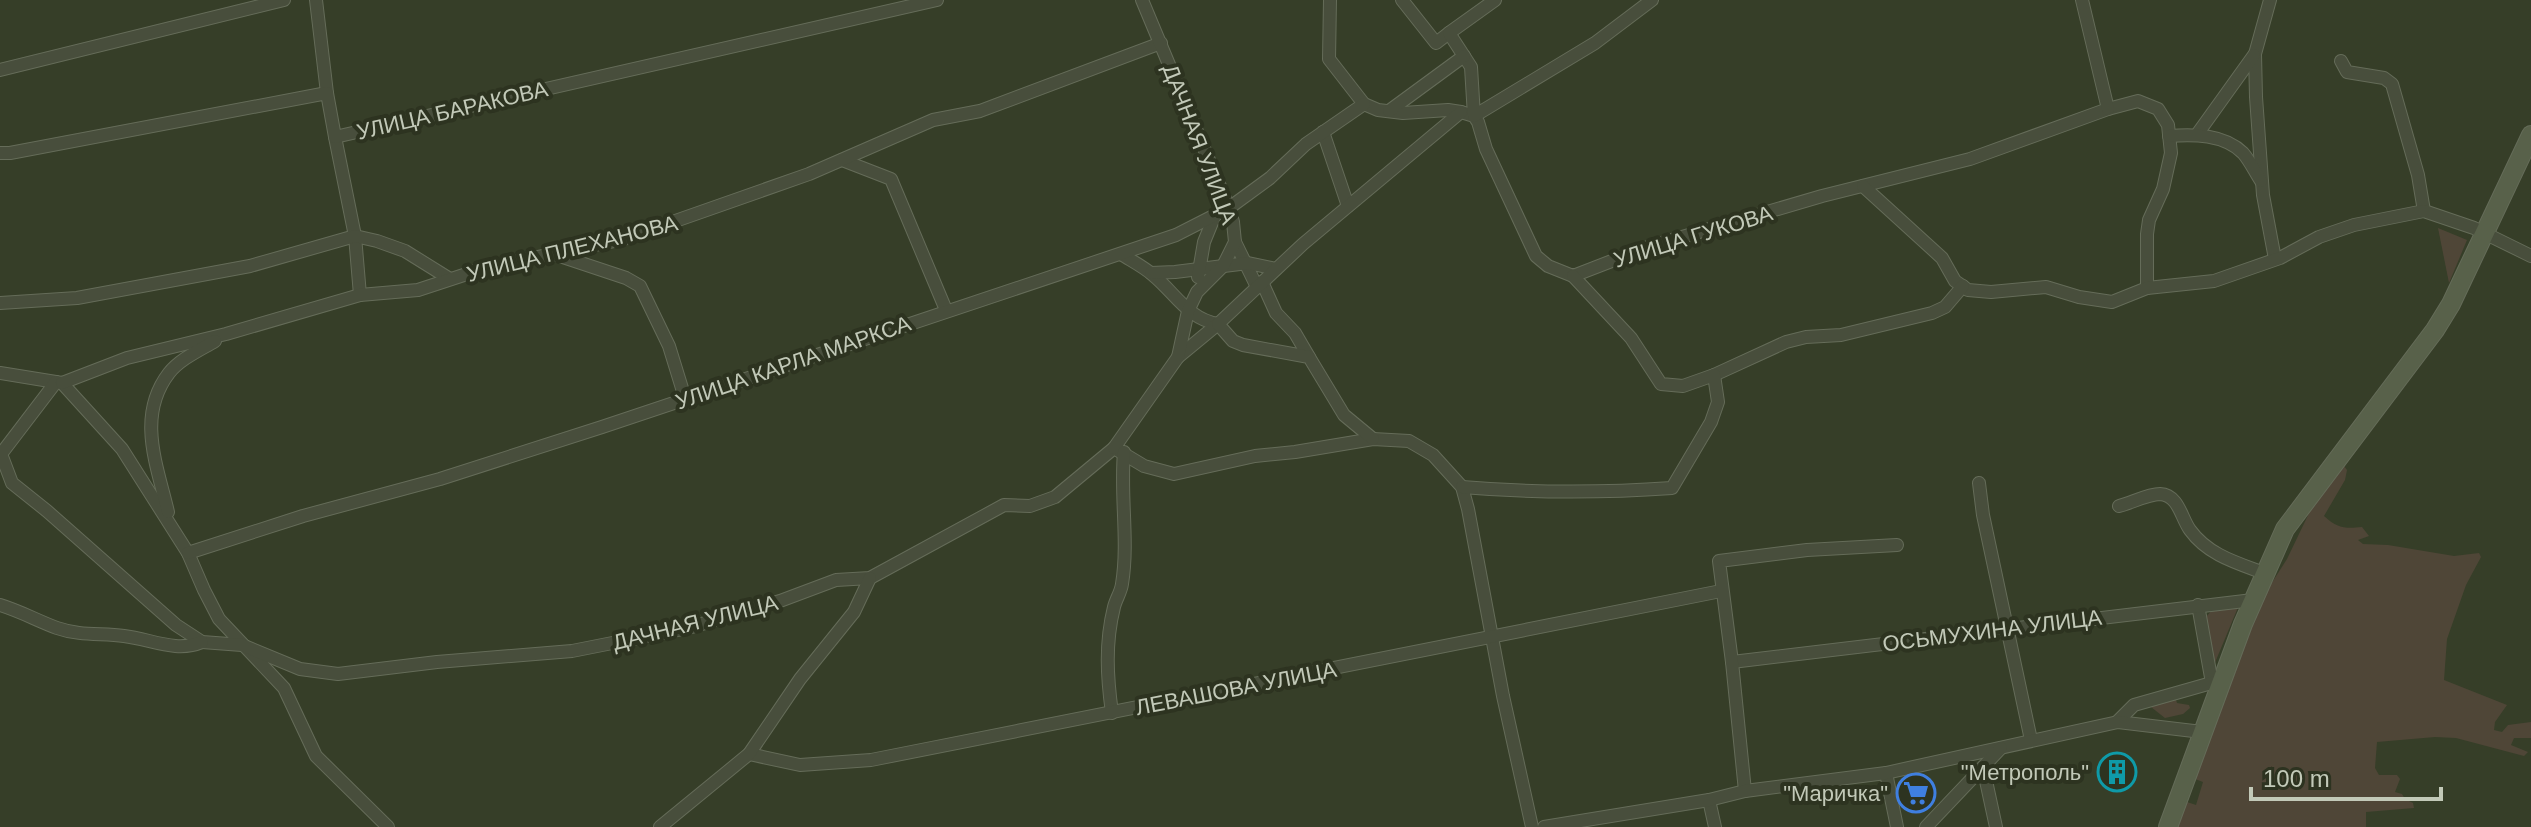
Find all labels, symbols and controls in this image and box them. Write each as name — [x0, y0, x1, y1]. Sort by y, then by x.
street label: ДАЧНАЯ УЛИЦА — [1157, 61, 1242, 228]
street label: УЛИЦА БАРАКОВА — [354, 76, 550, 145]
street label: УЛИЦА ГУКОВА — [1611, 200, 1776, 273]
street label: УЛИЦА ПЛЕХАНОВА — [464, 210, 680, 287]
street label: УЛИЦА КАРЛА МАРКСА — [672, 310, 914, 415]
street label: ДАЧНАЯ УЛИЦА — [610, 590, 781, 655]
street label: ОСЬМУХИНА УЛИЦА — [1881, 605, 2104, 656]
street label: ЛЕВАШОВА УЛИЦА — [1133, 657, 1339, 720]
building icon: "Метрополь" — [2096, 751, 2138, 793]
scale bar — [2251, 751, 2441, 801]
place label: "Метрополь" — [1961, 760, 2089, 785]
text: 100 m — [2263, 765, 2330, 792]
supermarket icon: "Маричка" — [1895, 772, 1937, 814]
place label: "Маричка" — [1783, 781, 1888, 806]

